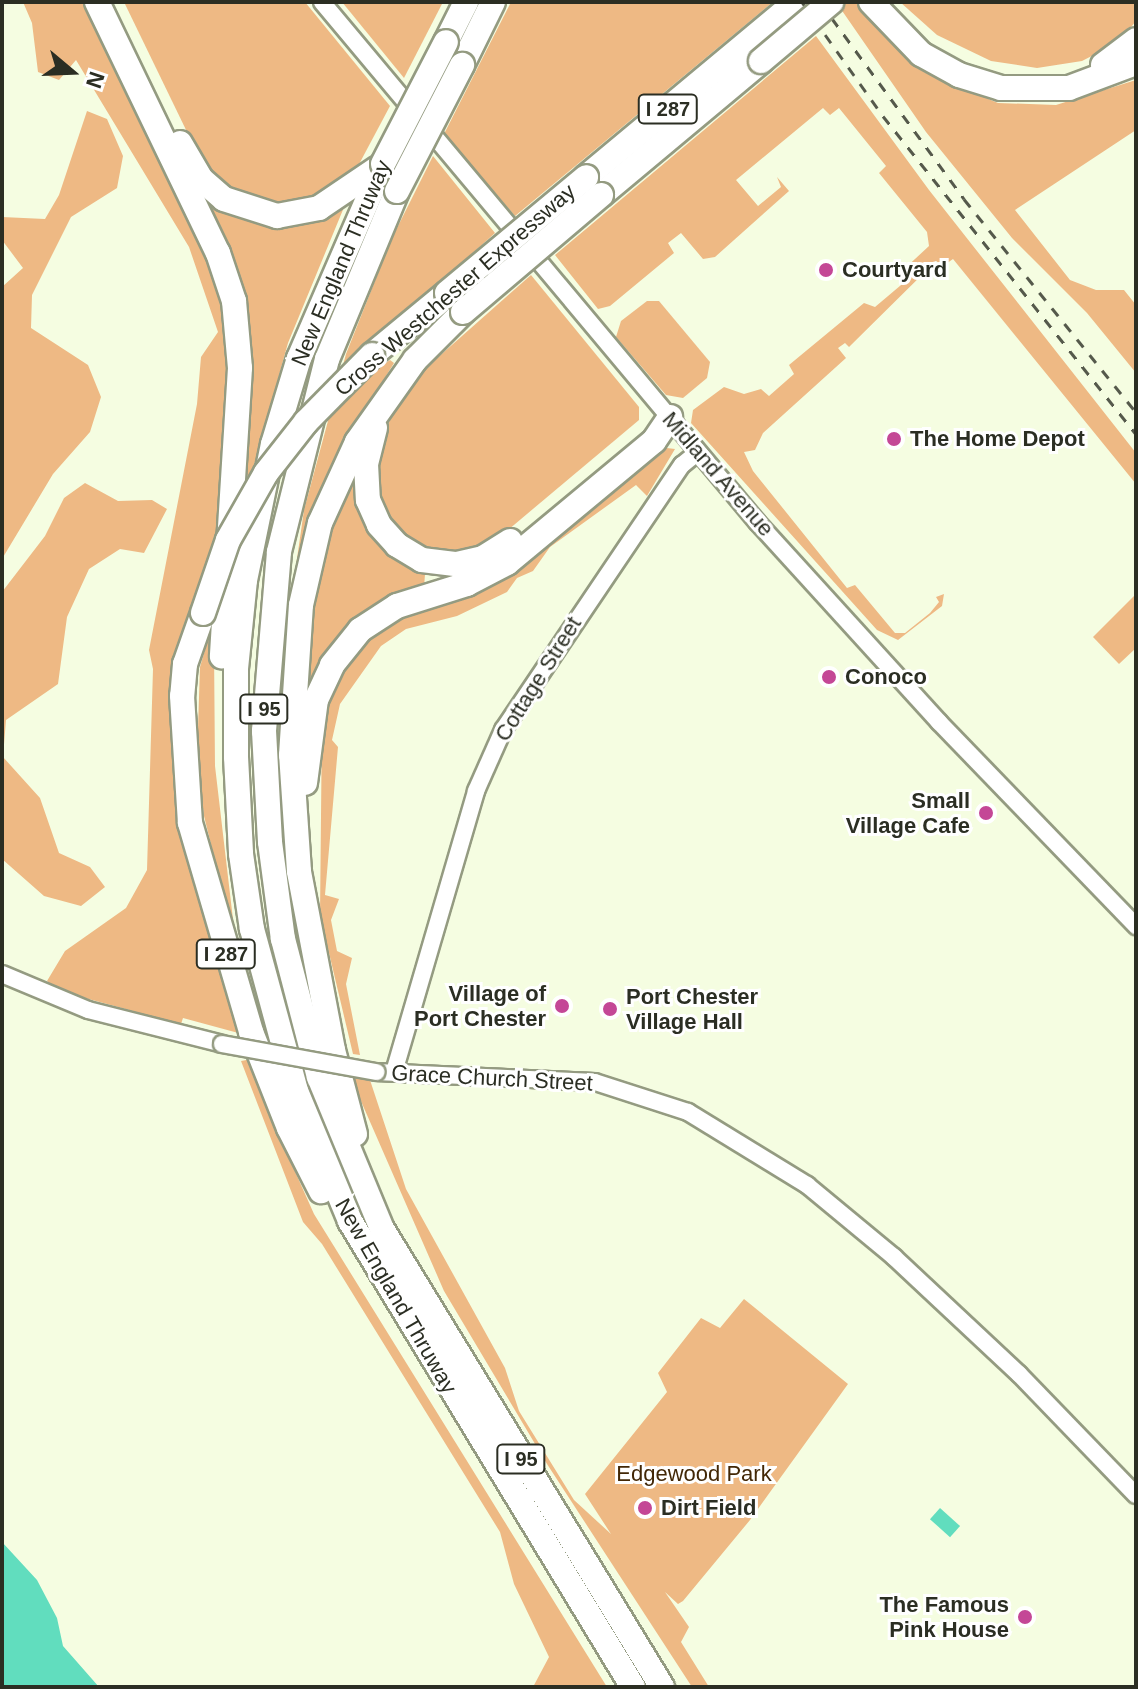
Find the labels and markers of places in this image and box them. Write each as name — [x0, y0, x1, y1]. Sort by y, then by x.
place label: Courtyard — [842, 257, 947, 283]
marker: Courtyard — [817, 261, 835, 279]
place label: The Home Depot — [910, 426, 1085, 452]
marker: The Home Depot — [885, 430, 903, 448]
place label: Conoco — [845, 664, 927, 690]
marker: Conoco — [820, 668, 838, 686]
place label: Small Village Cafe — [846, 787, 970, 838]
marker: Small Village Cafe — [977, 804, 995, 822]
place label: Village of Port Chester — [414, 980, 546, 1032]
place label: Port Chester Village Hall — [626, 983, 758, 1034]
marker: Village of Port Chester — [553, 997, 571, 1015]
marker: Port Chester Village Hall — [601, 1000, 619, 1018]
place label: Dirt Field — [661, 1495, 756, 1521]
marker: Dirt Field — [636, 1499, 654, 1517]
place label: The Famous Pink House — [879, 1591, 1009, 1642]
marker: The Famous Pink House — [1016, 1608, 1034, 1626]

